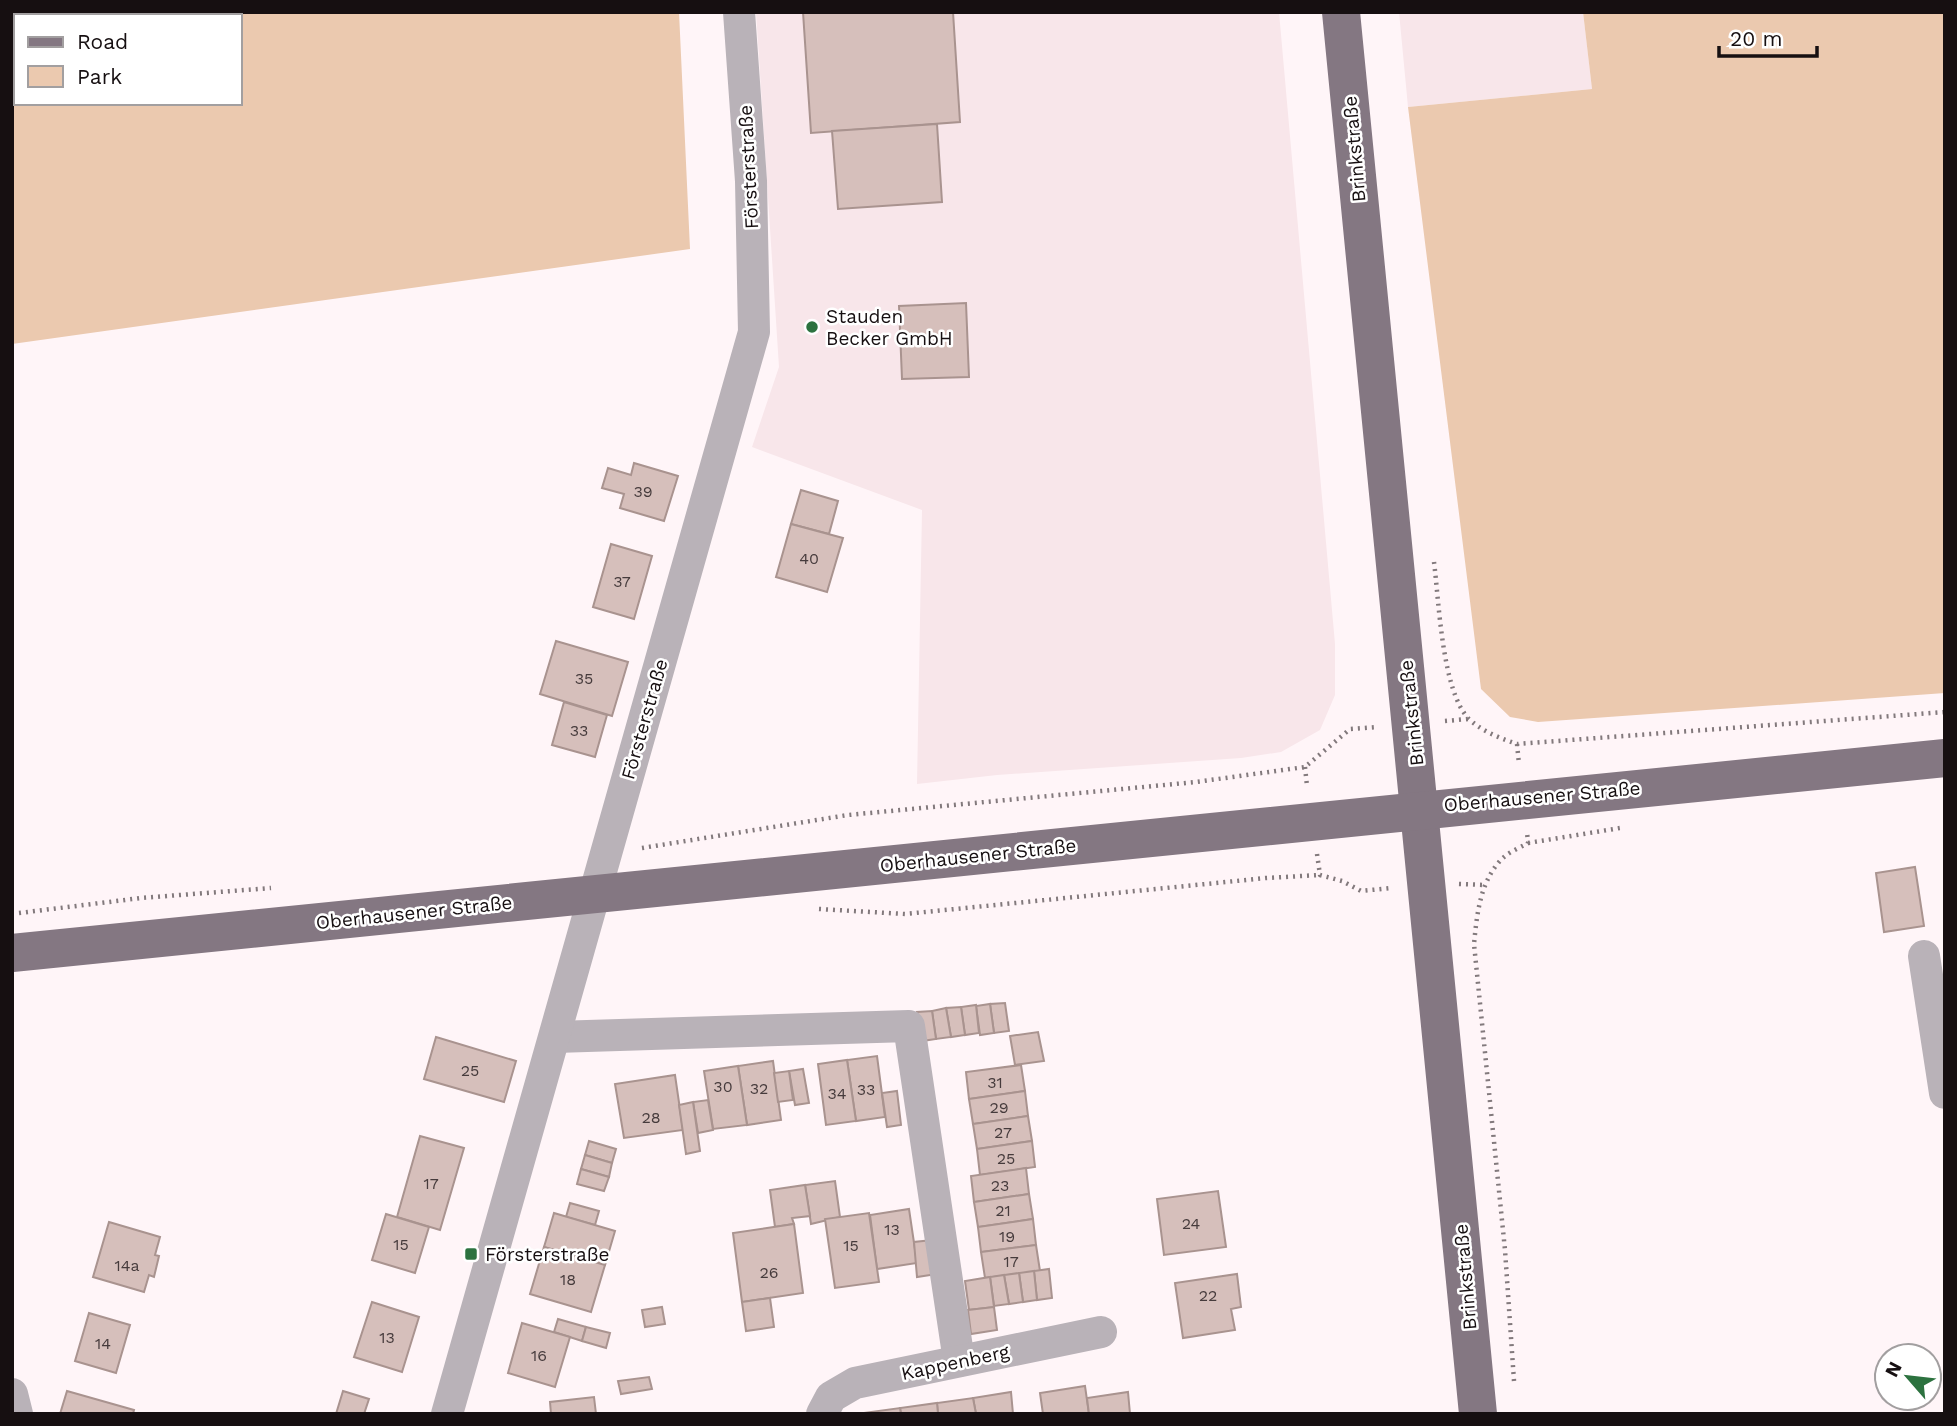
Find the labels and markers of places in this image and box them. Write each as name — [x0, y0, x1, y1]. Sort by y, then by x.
place label: Stauden Becker GmbH — [826, 305, 953, 350]
marker: Stauden Becker GmbH — [804, 319, 820, 335]
place label: Försterstraße — [485, 1243, 610, 1266]
marker: Försterstraße — [463, 1246, 479, 1262]

